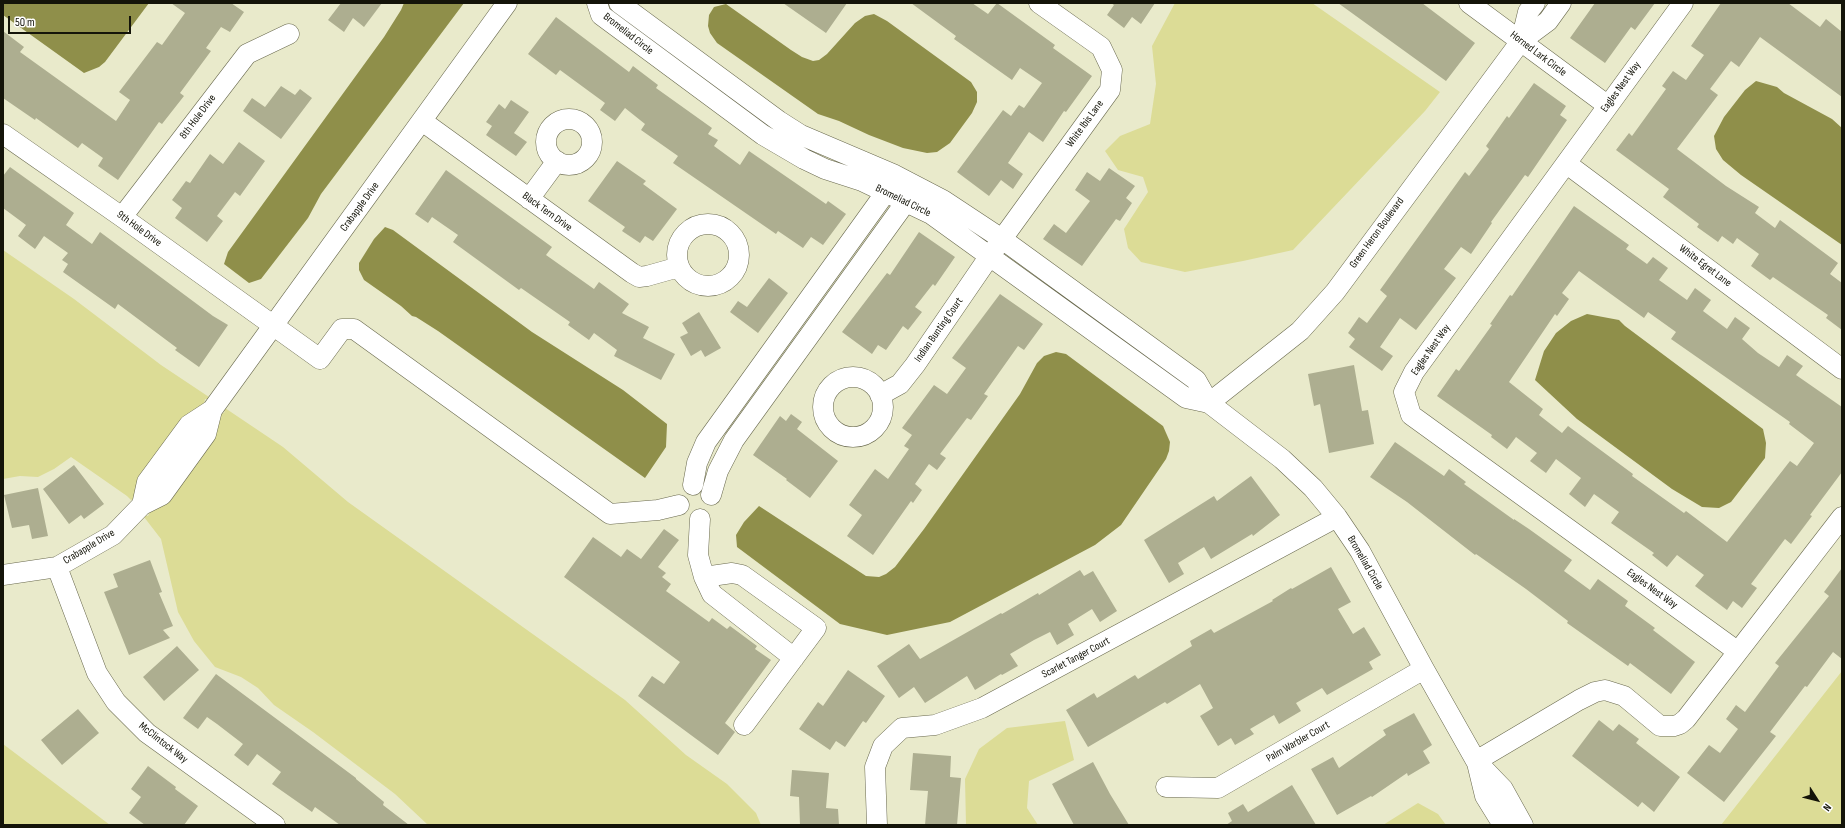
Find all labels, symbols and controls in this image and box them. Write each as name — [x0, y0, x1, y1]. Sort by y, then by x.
scale bar — [10, 8, 133, 34]
street label: Bromeliad Circle — [600, 10, 656, 58]
text: 50 m — [15, 15, 35, 30]
street label: Horned Lark Circle — [1507, 28, 1569, 80]
street label: Eagles Nest Way — [1598, 59, 1644, 115]
street label: 8th Hole Drive — [177, 92, 219, 142]
street label: White Ibis Lane — [1063, 98, 1107, 150]
street label: Crabapple Drive — [338, 180, 382, 234]
street label: Bromeliad Circle — [873, 182, 933, 220]
street label: Black Tern Drive — [519, 189, 575, 235]
street label: Green Heron Boulevard — [1347, 195, 1407, 271]
street label: 9th Hole Drive — [114, 208, 164, 250]
street label: White Egret Lane — [1676, 242, 1734, 290]
street label: Indian Bunting Court — [912, 295, 966, 365]
street label: Eagles Nest Way — [1409, 322, 1453, 378]
street label: Crabapple Drive — [61, 526, 117, 568]
street label: Bromeliad Circle — [1344, 534, 1386, 592]
street label: Eagles Nest Way — [1624, 566, 1680, 612]
street label: Scarlet Tanger Court — [1040, 634, 1112, 682]
street label: Palm Warbler Court — [1264, 719, 1332, 765]
street label: McClintock Way — [136, 720, 190, 766]
north arrow — [1797, 780, 1837, 820]
text: N — [1820, 801, 1834, 814]

